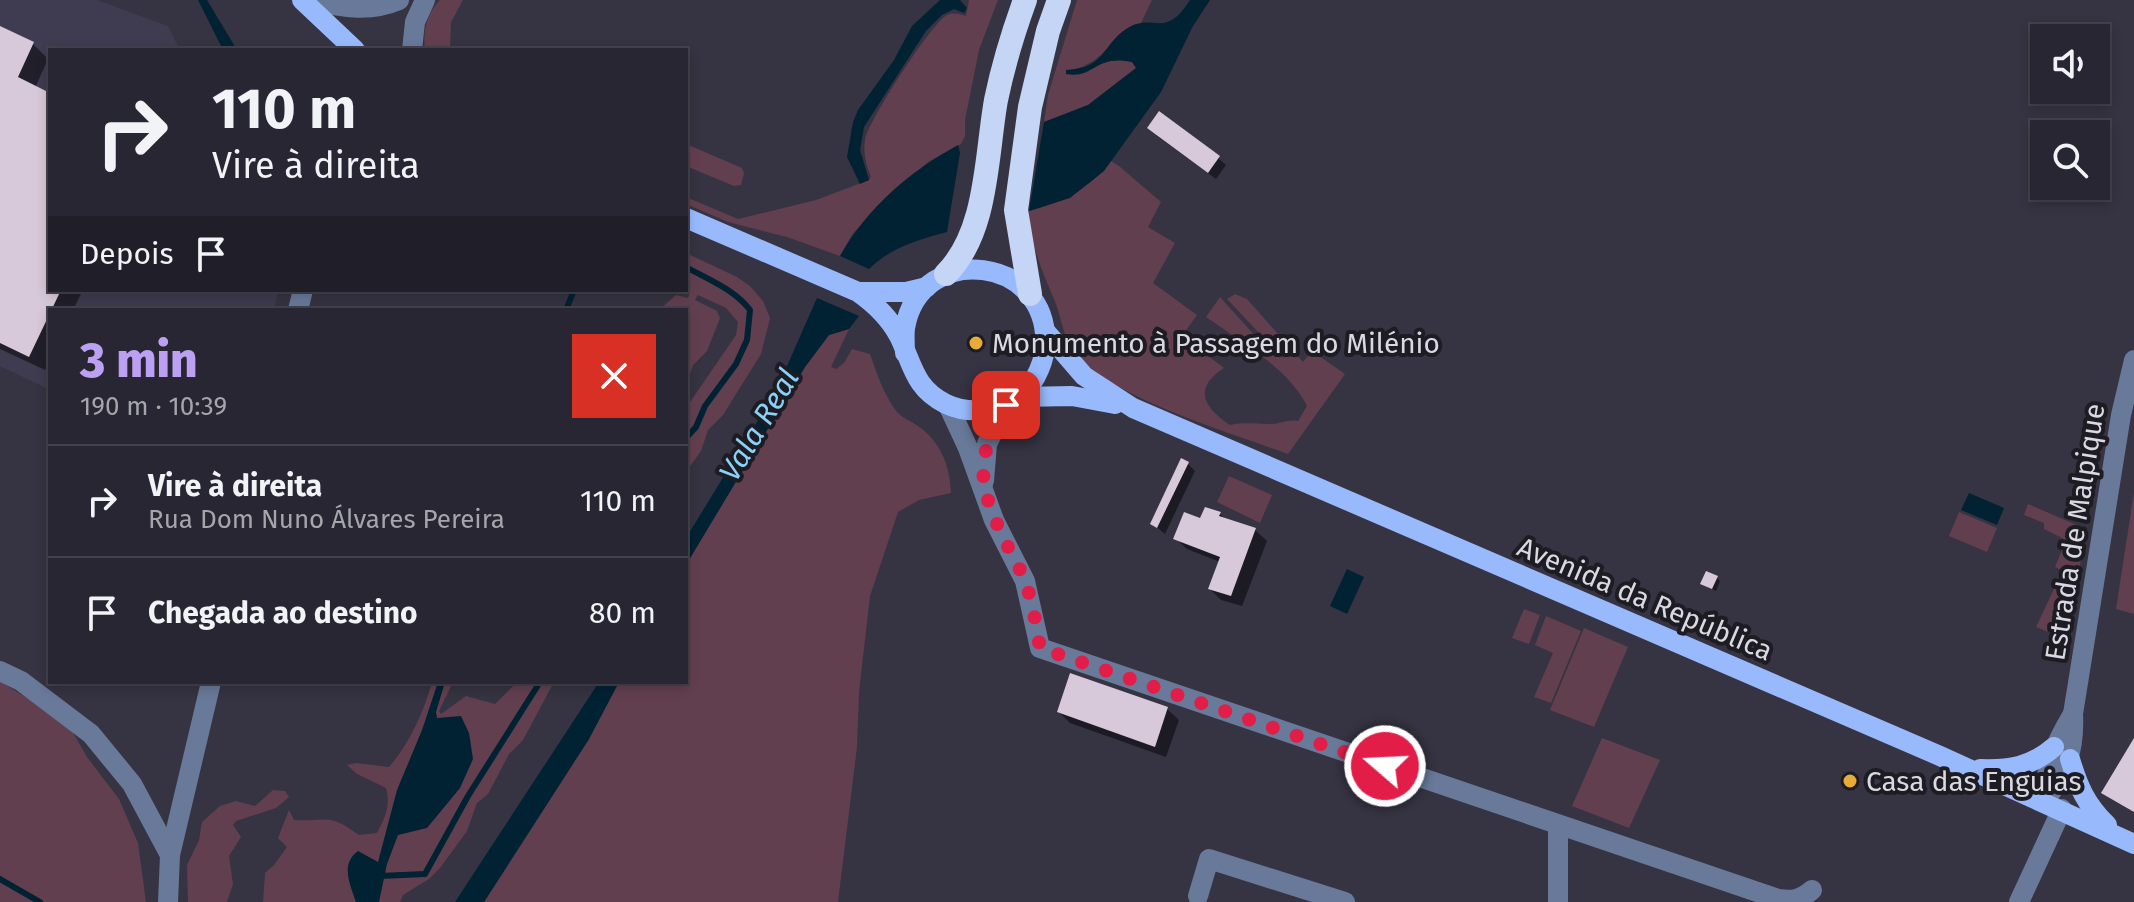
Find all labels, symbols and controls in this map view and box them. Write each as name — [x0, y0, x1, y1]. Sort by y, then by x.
map controls — [2030, 24, 2110, 200]
button: sound — [2030, 24, 2110, 104]
text: 110 m — [212, 76, 356, 143]
icon: right — [80, 80, 184, 184]
button: search — [2030, 120, 2110, 200]
text: Vire à direita — [212, 144, 420, 188]
icon: arrive — [189, 232, 233, 276]
text: Depois — [80, 236, 173, 272]
place label: Monumento à Passagem do Milénio — [992, 327, 1440, 360]
text: 3 min — [80, 332, 198, 390]
button: close — [572, 334, 656, 418]
marker: Monumento à Passagem do Milénio — [967, 334, 985, 352]
water label: Vala Real — [711, 362, 807, 488]
pin — [972, 371, 1040, 439]
icon: arrive — [984, 383, 1028, 427]
text: 190 m · 10:39 — [80, 391, 227, 422]
street label: Estrada de Malpique — [2038, 401, 2112, 663]
text: Vire à direita — [148, 468, 322, 504]
icon: right — [80, 479, 124, 523]
text: 110 m — [580, 483, 656, 519]
text: Rua Dom Nuno Álvares Pereira — [148, 504, 505, 535]
street label: Avenida da República — [1513, 530, 1777, 668]
icon: arrive — [80, 591, 124, 635]
text: Chegada ao destino — [148, 595, 418, 631]
text: 80 m — [589, 595, 656, 631]
position arrow — [1343, 724, 1427, 808]
place label: Casa das Enguias — [1866, 765, 2082, 798]
marker: Casa das Enguias — [1841, 772, 1859, 790]

